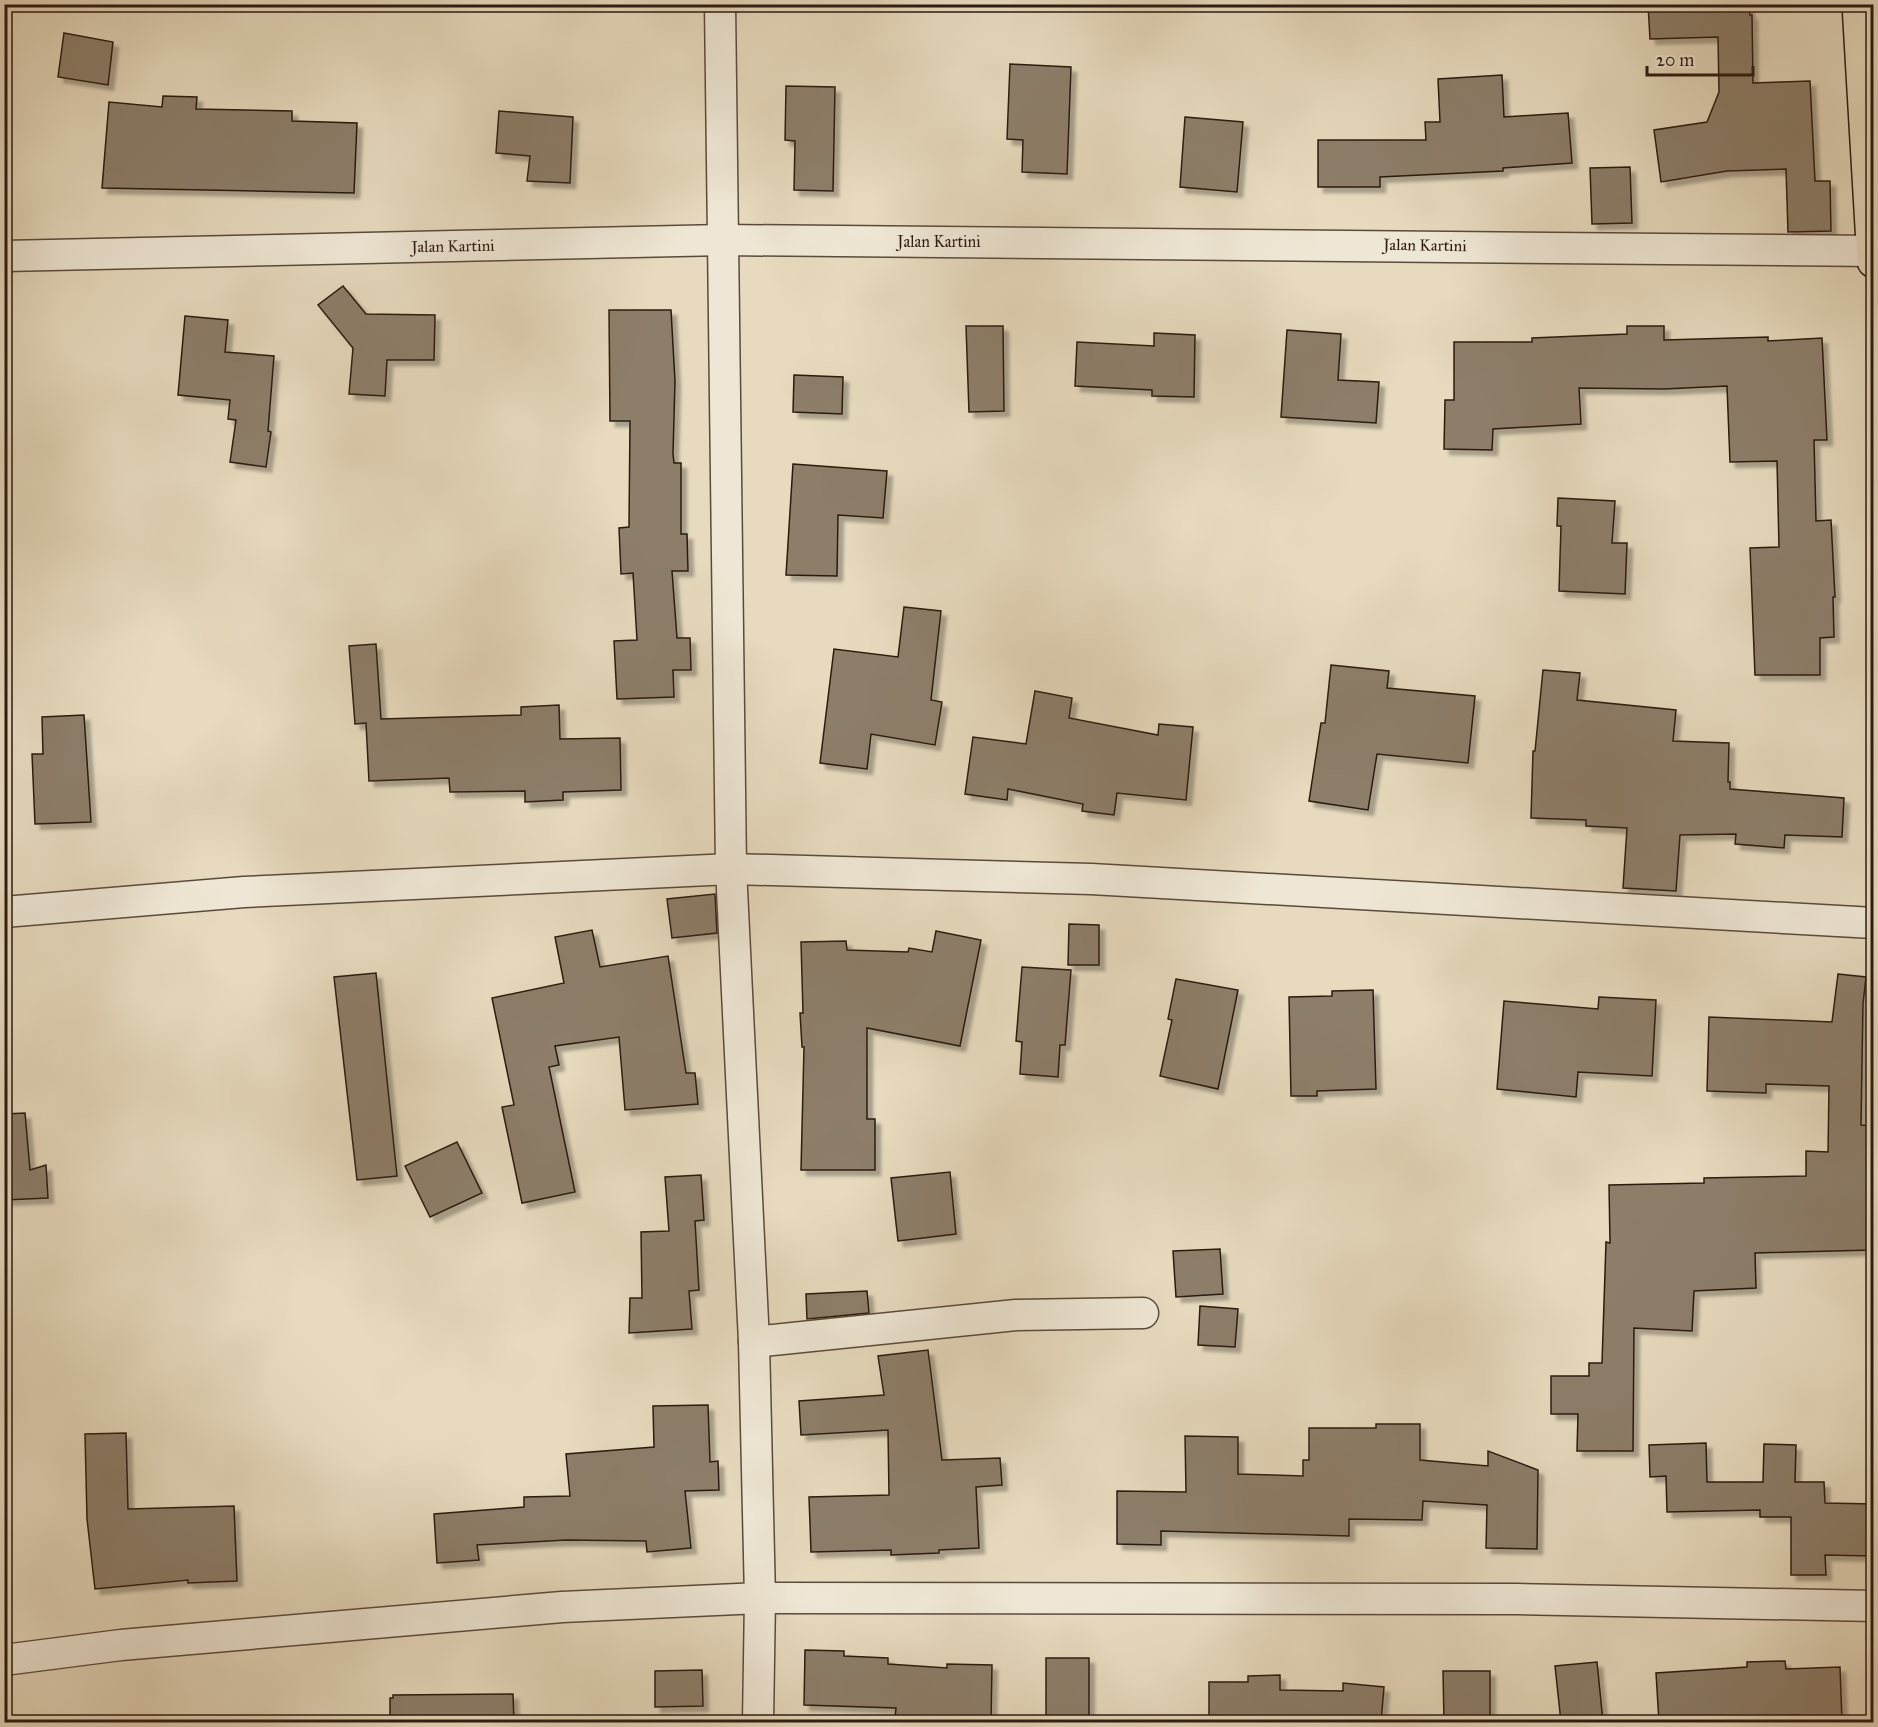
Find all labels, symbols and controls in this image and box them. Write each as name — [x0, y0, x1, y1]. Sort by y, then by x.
scale bar — [1647, 39, 1754, 77]
text: 20 m — [1656, 49, 1694, 71]
street label: Jalan Kartini — [895, 232, 981, 252]
street label: Jalan Kartini — [1381, 235, 1467, 256]
street label: Jalan Kartini — [409, 236, 495, 257]

